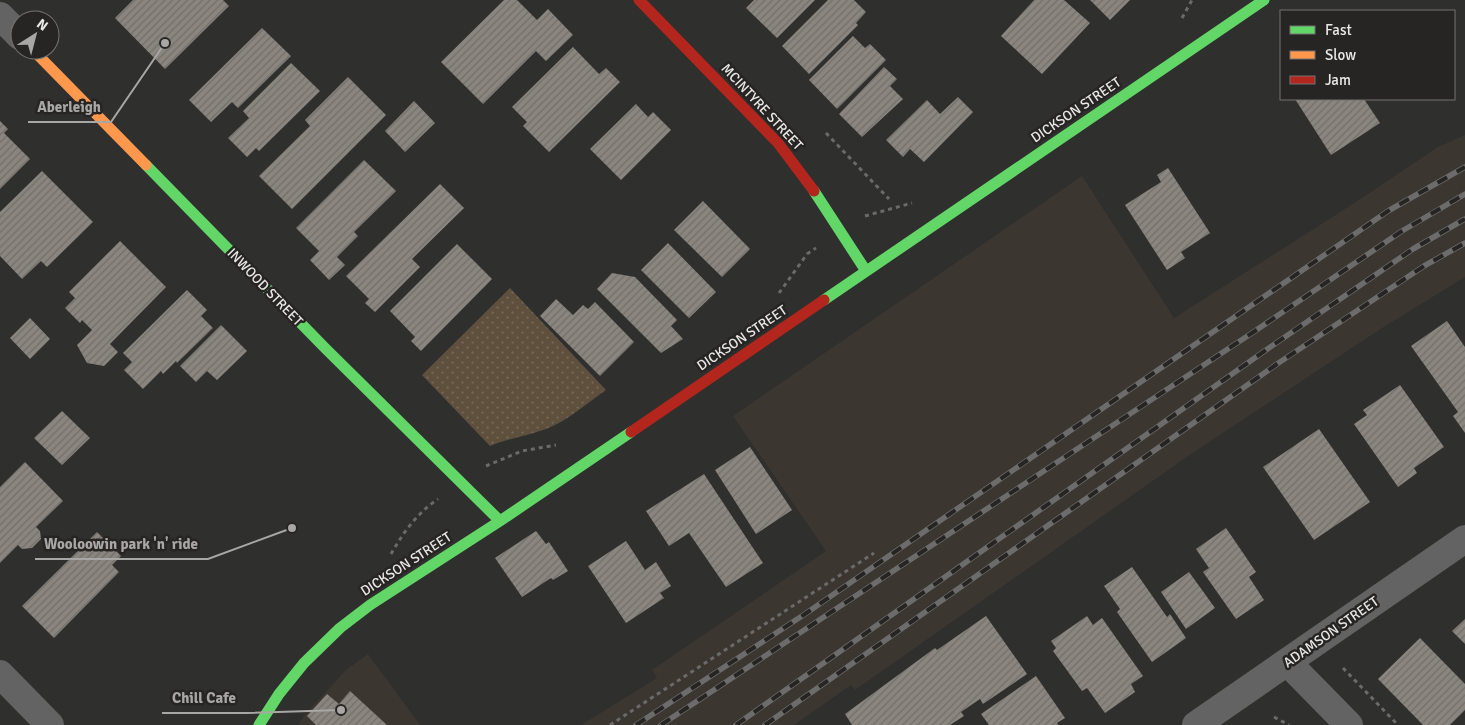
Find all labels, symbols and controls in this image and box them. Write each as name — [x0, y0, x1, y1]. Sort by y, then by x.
north arrow — [10, 10, 60, 60]
legend — [1280, 10, 1455, 100]
text: N — [33, 15, 51, 35]
text: Fast — [1325, 21, 1352, 39]
text: Slow — [1325, 46, 1356, 64]
street label: MCINTYRE STREET — [718, 60, 807, 154]
text: Jam — [1325, 71, 1351, 89]
street label: DICKSON STREET — [1028, 74, 1124, 146]
callout: Aberleigh — [28, 92, 111, 122]
text: Aberleigh — [37, 98, 101, 116]
street label: INWOOD STREET — [224, 245, 306, 329]
street label: DICKSON STREET — [694, 302, 790, 374]
street label: DICKSON STREET — [357, 528, 455, 600]
callout: Wooloowin park 'n' ride — [35, 529, 208, 559]
text: Wooloowin park 'n' ride — [44, 535, 198, 553]
street label: ADAMSON STREET — [1280, 593, 1382, 671]
callout: Chill Cafe — [162, 683, 246, 713]
text: Chill Cafe — [172, 689, 236, 707]

